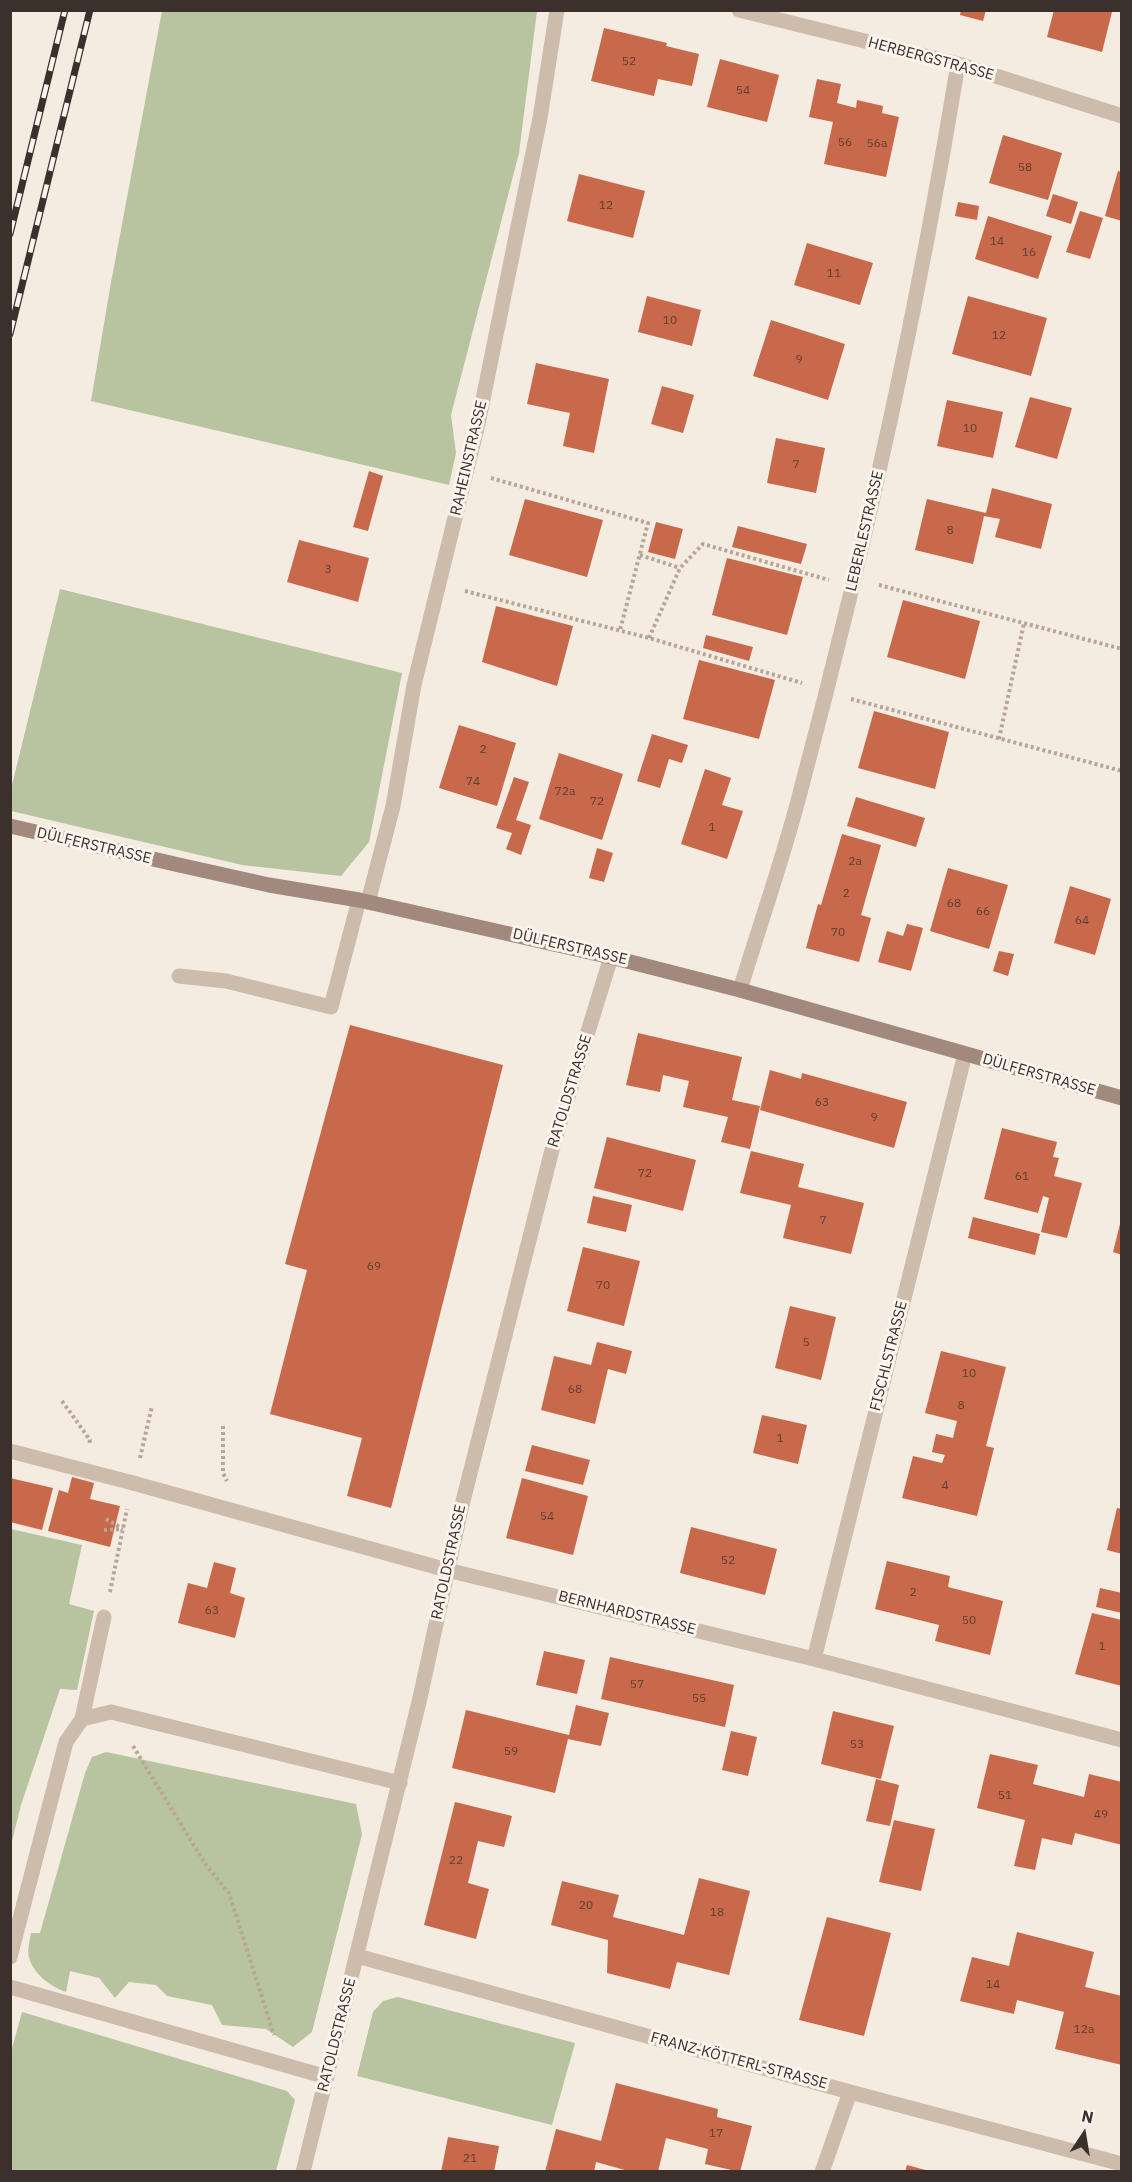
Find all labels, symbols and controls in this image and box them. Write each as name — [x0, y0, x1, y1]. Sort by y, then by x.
street label: HERBERGSTRASSE — [866, 34, 996, 84]
house number: 52 — [622, 55, 636, 69]
house number: 54 — [736, 84, 750, 98]
house number: 56 — [838, 136, 852, 150]
house number: 56a — [867, 137, 887, 151]
house number: 58 — [1018, 161, 1032, 175]
house number: 12 — [599, 199, 613, 213]
house number: 14 — [990, 235, 1004, 249]
house number: 16 — [1022, 246, 1036, 260]
house number: 11 — [827, 267, 841, 281]
house number: 10 — [663, 314, 677, 328]
house number: 12 — [992, 329, 1006, 343]
house number: 9 — [795, 353, 803, 367]
street label: RAHEINSTRASSE — [447, 399, 491, 517]
house number: 10 — [963, 422, 977, 436]
house number: 7 — [792, 458, 800, 472]
street label: LEBERLESTRASSE — [842, 469, 888, 593]
house number: 8 — [946, 524, 954, 538]
house number: 3 — [324, 563, 332, 577]
house number: 2 — [479, 743, 487, 757]
house number: 74 — [466, 775, 480, 789]
house number: 72a — [555, 785, 575, 799]
house number: 72 — [590, 795, 604, 809]
house number: 1 — [708, 821, 716, 835]
street label: DÜLFERSTRASSE — [35, 824, 153, 868]
house number: 2a — [848, 855, 862, 869]
house number: 2 — [842, 887, 850, 901]
house number: 68 — [947, 897, 961, 911]
house number: 66 — [976, 905, 990, 919]
house number: 64 — [1075, 914, 1089, 928]
street label: DÜLFERSTRASSE — [511, 925, 629, 969]
house number: 70 — [831, 926, 845, 940]
street label: RATOLDSTRASSE — [544, 1032, 596, 1150]
street label: DÜLFERSTRASSE — [980, 1050, 1098, 1100]
house number: 63 — [815, 1096, 829, 1110]
house number: 9 — [870, 1111, 878, 1125]
house number: 72 — [638, 1167, 652, 1181]
house number: 61 — [1015, 1170, 1029, 1184]
house number: 7 — [819, 1214, 827, 1228]
house number: 69 — [367, 1260, 381, 1274]
house number: 70 — [596, 1279, 610, 1293]
street label: FISCHLSTRASSE — [867, 1299, 911, 1413]
house number: 5 — [802, 1336, 810, 1350]
house number: 10 — [962, 1367, 976, 1381]
house number: 68 — [568, 1383, 582, 1397]
house number: 8 — [957, 1399, 965, 1413]
house number: 1 — [776, 1432, 784, 1446]
house number: 4 — [941, 1479, 949, 1493]
street label: RATOLDSTRASSE — [428, 1503, 470, 1621]
house number: 54 — [540, 1510, 554, 1524]
house number: 52 — [721, 1554, 735, 1568]
house number: 2 — [909, 1586, 917, 1600]
street label: BERNHARDSTRASSE — [556, 1587, 698, 1639]
house number: 63 — [205, 1604, 219, 1618]
house number: 50 — [962, 1614, 976, 1628]
house number: 1 — [1098, 1640, 1106, 1654]
house number: 57 — [630, 1678, 644, 1692]
house number: 55 — [692, 1692, 706, 1706]
house number: 53 — [850, 1738, 864, 1752]
house number: 59 — [504, 1745, 518, 1759]
house number: 51 — [998, 1789, 1012, 1803]
house number: 49 — [1094, 1808, 1108, 1822]
house number: 22 — [449, 1854, 463, 1868]
house number: 20 — [579, 1899, 593, 1913]
house number: 18 — [710, 1906, 724, 1920]
street label: RATOLDSTRASSE — [314, 1976, 360, 2094]
house number: 14 — [986, 1978, 1000, 1992]
house number: 12a — [1074, 2023, 1094, 2037]
street label: FRANZ-KÖTTERL-STRASSE — [649, 2029, 829, 2093]
north arrow — [1054, 2104, 1114, 2164]
text: N — [1080, 2105, 1095, 2127]
house number: 17 — [709, 2127, 723, 2141]
house number: 21 — [463, 2152, 477, 2166]

